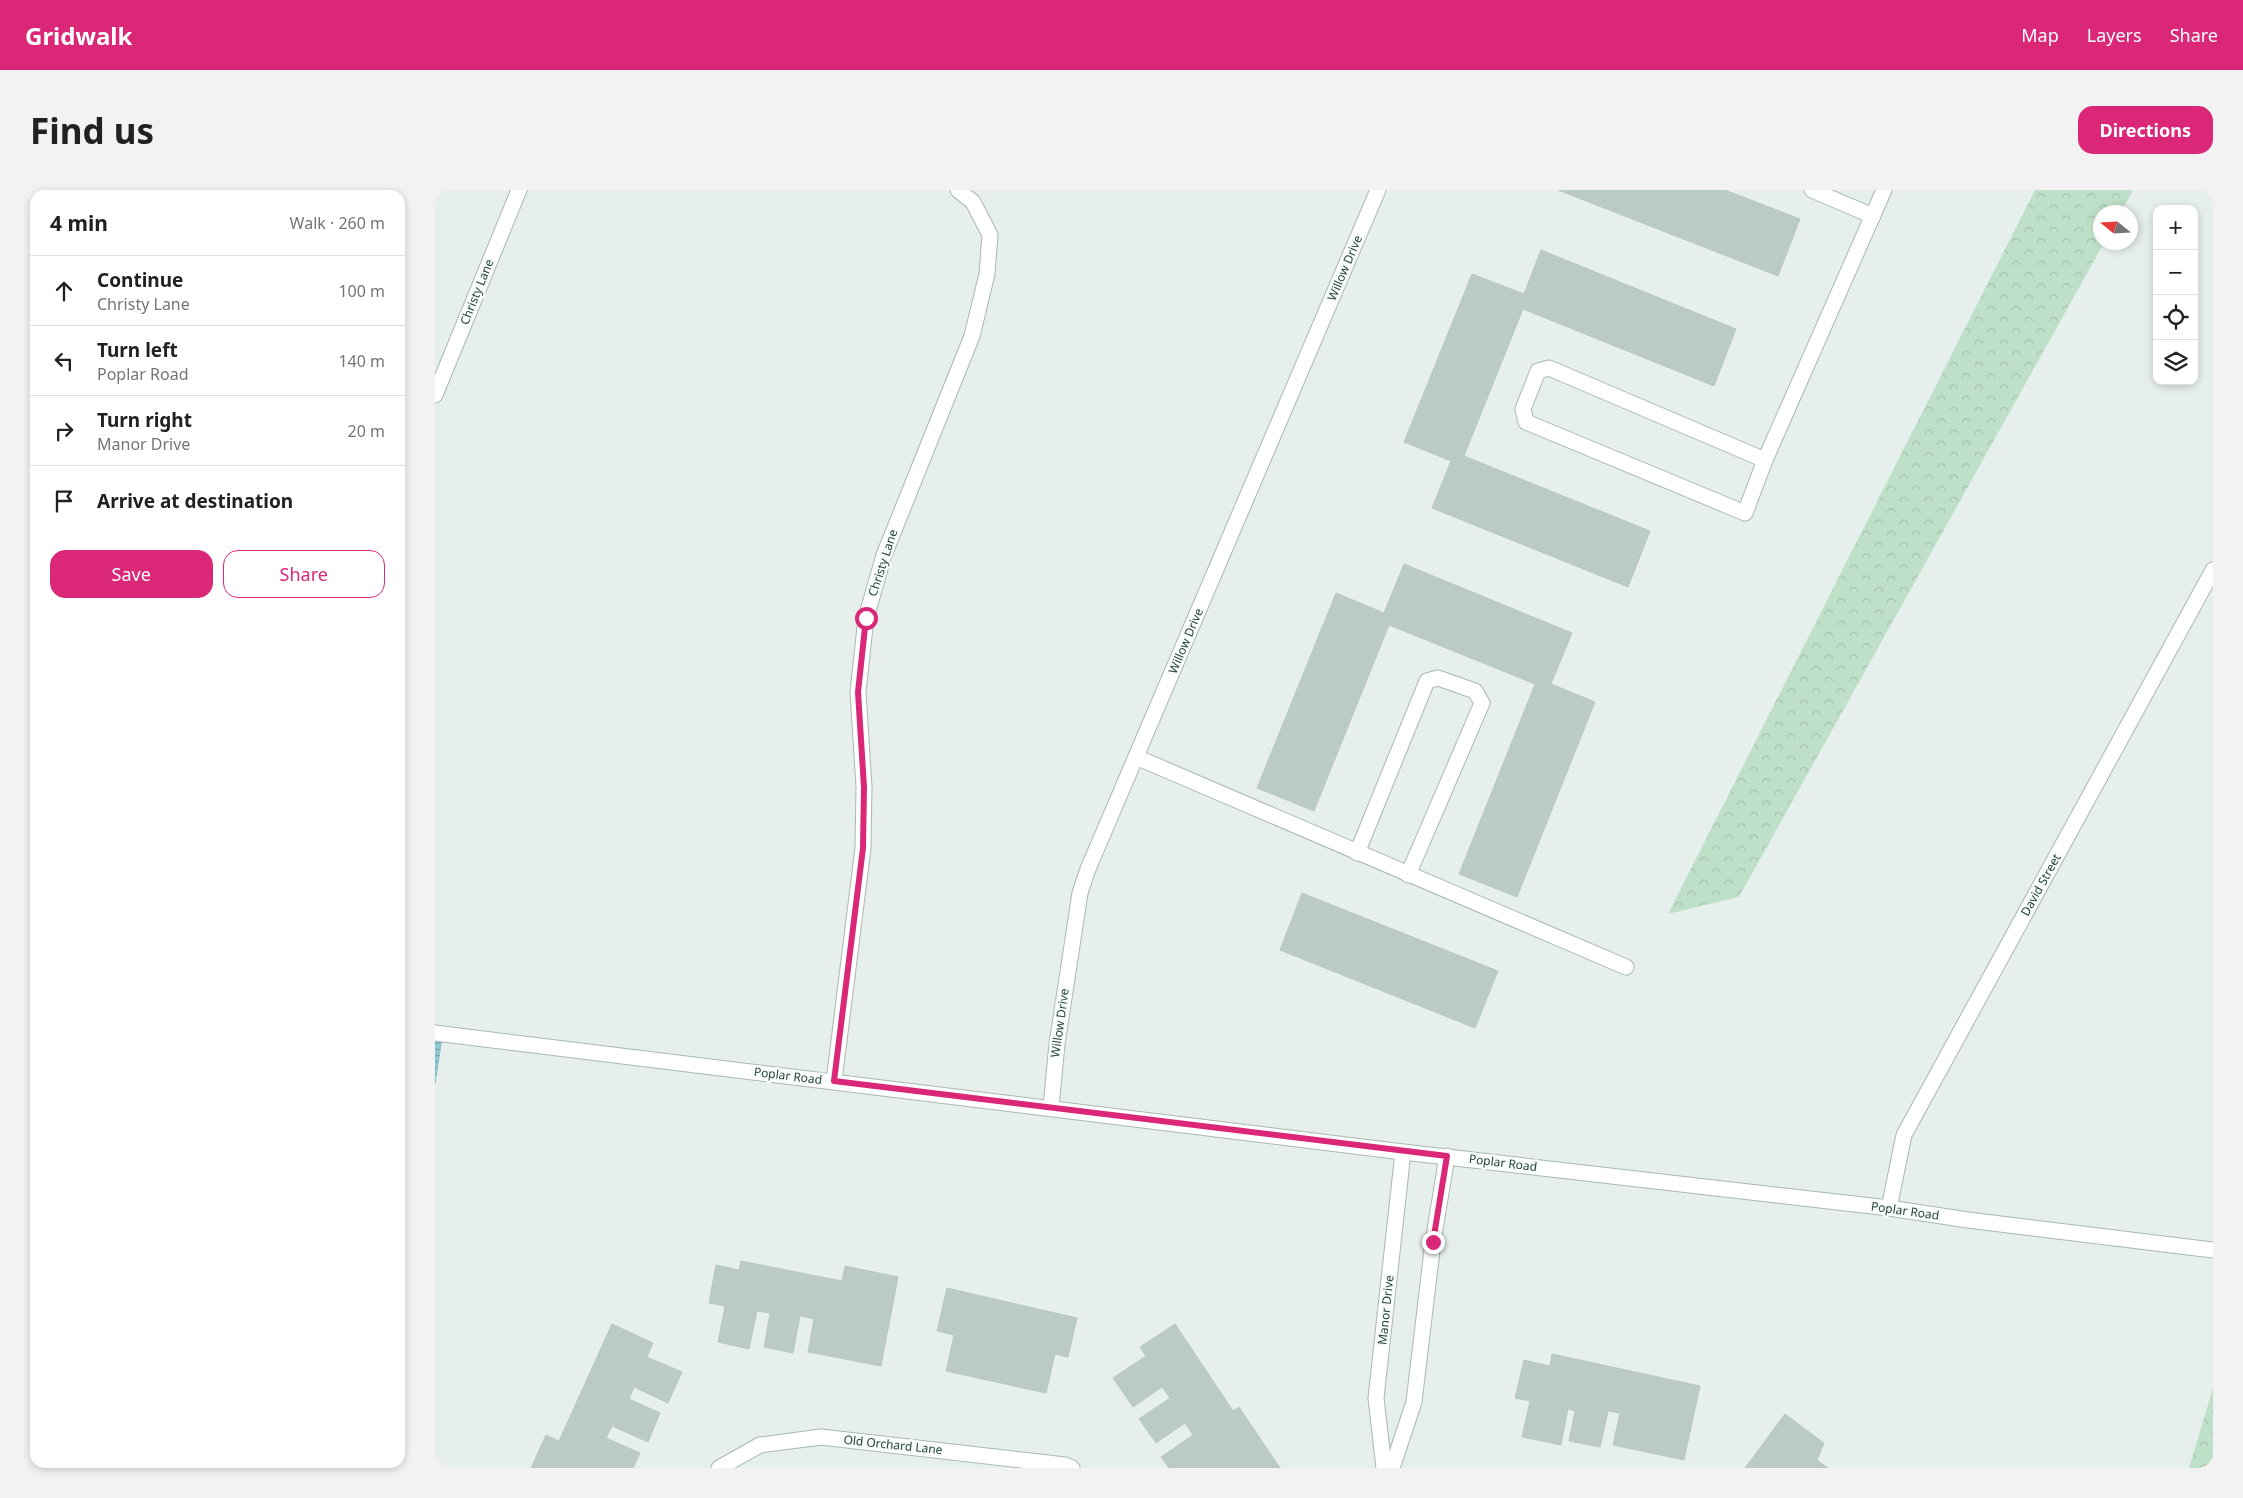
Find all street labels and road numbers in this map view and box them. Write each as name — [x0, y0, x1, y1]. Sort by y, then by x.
street label: Willow Drive — [1323, 232, 1366, 303]
street label: Christy Lane — [456, 256, 498, 327]
street label: Christy Lane — [864, 527, 901, 599]
street label: Willow Drive — [1164, 605, 1207, 676]
street label: David Street — [2016, 850, 2065, 919]
street label: Willow Drive — [1046, 987, 1073, 1059]
street label: Poplar Road — [753, 1063, 823, 1088]
street label: Poplar Road — [1468, 1150, 1538, 1175]
street label: Poplar Road — [1870, 1197, 1940, 1224]
street label: Manor Drive — [1373, 1274, 1398, 1346]
street label: Old Orchard Lane — [843, 1431, 944, 1458]

